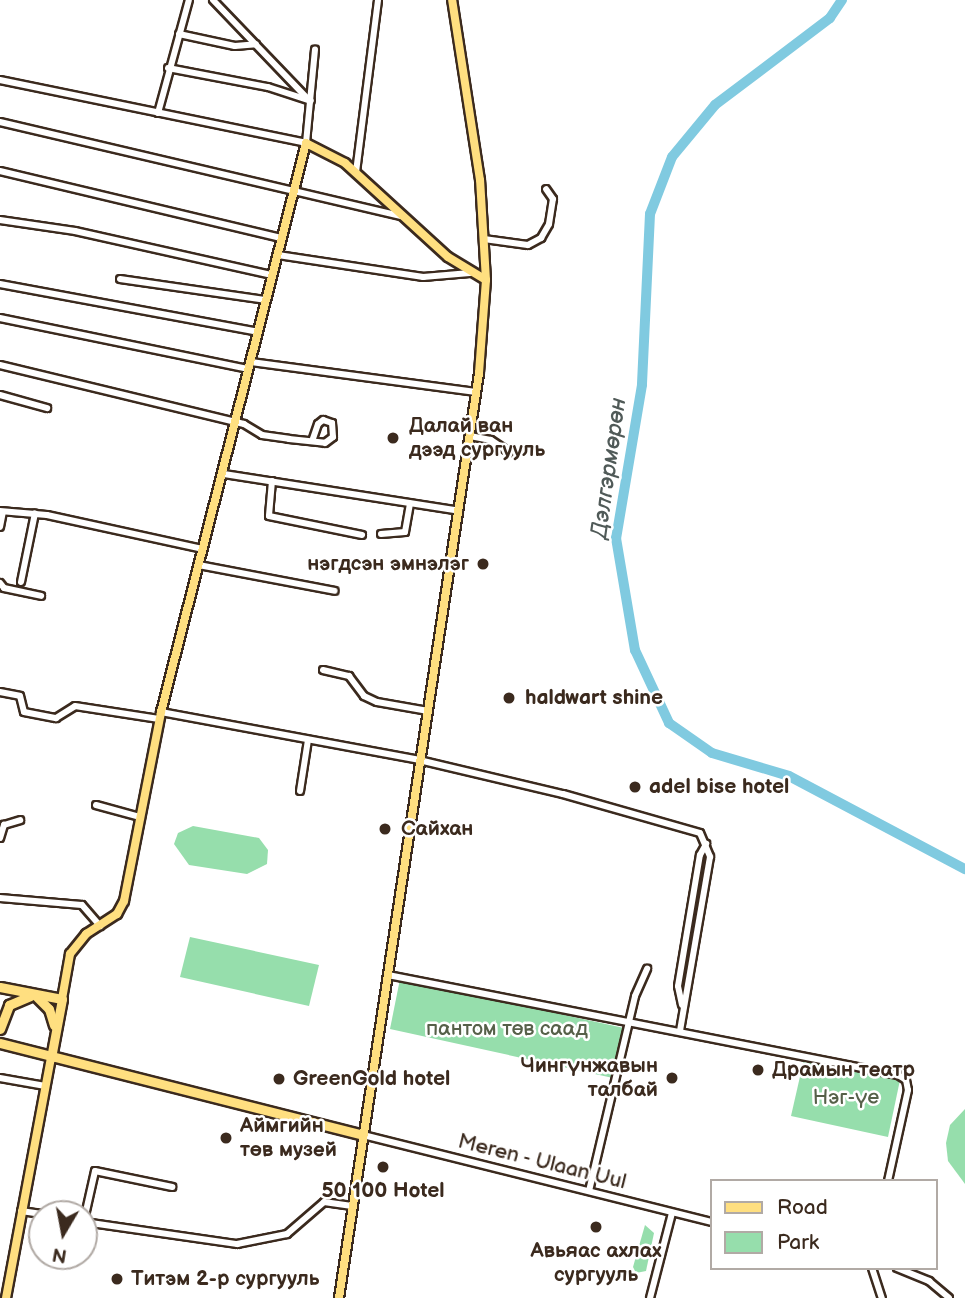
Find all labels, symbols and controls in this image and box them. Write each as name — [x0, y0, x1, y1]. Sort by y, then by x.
water label: Дэлгэрмөрөн — [585, 396, 633, 540]
place label: Далай ван дээд сургууль — [409, 413, 545, 463]
marker: Далай ван дээд сургууль — [383, 428, 403, 448]
place label: нэгдсэн эмнэлэг — [307, 551, 469, 577]
marker: нэгдсэн эмнэлэг — [475, 556, 491, 572]
place label: haldwart shine — [525, 685, 663, 711]
marker: haldwart shine — [499, 688, 519, 708]
place label: adel bise hotel — [649, 774, 789, 800]
marker: adel bise hotel — [627, 779, 643, 795]
place label: Сайхан — [401, 816, 473, 842]
marker: Сайхан — [375, 819, 395, 839]
park label: пантом төв саад — [426, 1016, 588, 1042]
place label: Чингүнжавын талбай — [521, 1053, 658, 1103]
place label: Драмын театр — [772, 1057, 915, 1083]
marker: Драмын театр — [750, 1062, 766, 1078]
place label: GreenGold hotel — [293, 1066, 450, 1092]
marker: Чингүнжавын талбай — [664, 1070, 680, 1086]
marker: GreenGold hotel — [271, 1071, 287, 1087]
park label: Нэг-үе — [813, 1085, 879, 1111]
place label: Аймгийн төв музей — [240, 1113, 337, 1163]
street label: Meren - Ulaan Uul — [455, 1129, 629, 1195]
marker: Аймгийн төв музей — [218, 1130, 234, 1146]
marker: 50 100 Hotel — [375, 1159, 391, 1175]
place label: 50 100 Hotel — [321, 1178, 445, 1204]
legend — [710, 1179, 937, 1270]
text: Road — [777, 1195, 828, 1220]
north arrow — [28, 1200, 98, 1270]
marker: Авьяас ахлах сургууль — [588, 1219, 604, 1235]
text: Park — [777, 1230, 819, 1255]
place label: Авьяас ахлах сургууль — [530, 1238, 662, 1288]
text: N — [51, 1242, 69, 1267]
place label: Титэм 2-р сургууль — [131, 1266, 319, 1292]
marker: Титэм 2-р сургууль — [109, 1271, 125, 1287]

